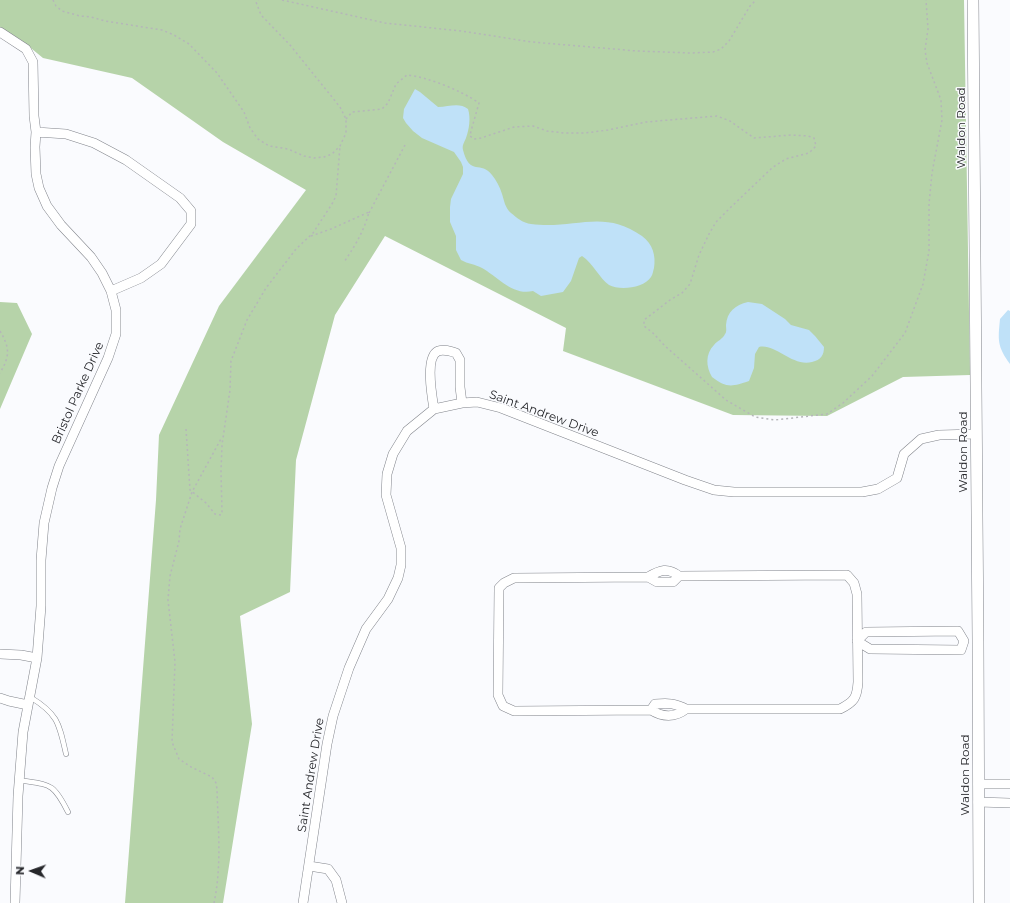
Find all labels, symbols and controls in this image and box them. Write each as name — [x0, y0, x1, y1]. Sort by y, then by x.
street label: Waldon Road — [954, 87, 968, 169]
street label: Bristol Parke Drive — [49, 340, 107, 446]
street label: Saint Andrew Drive — [487, 387, 601, 441]
street label: Waldon Road — [956, 411, 970, 493]
street label: Saint Andrew Drive — [295, 717, 327, 833]
street label: Waldon Road — [958, 734, 972, 816]
north arrow — [12, 851, 52, 891]
text: N — [13, 866, 27, 875]

